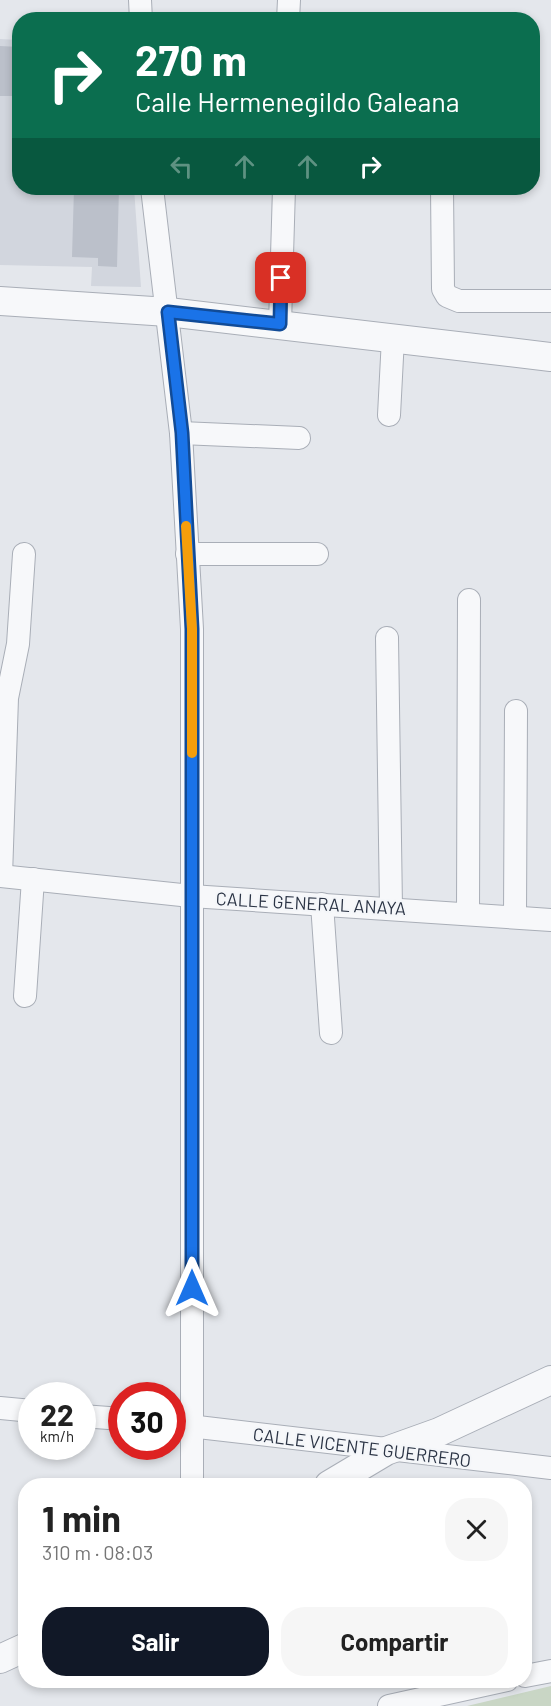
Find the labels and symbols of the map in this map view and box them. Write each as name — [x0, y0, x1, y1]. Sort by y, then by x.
pin — [255, 252, 306, 303]
street label: CALLE GENERAL ANAYA — [215, 887, 407, 919]
position arrow — [160, 1256, 224, 1320]
speed limit sign: 30 — [108, 1382, 186, 1460]
street label: CALLE VICENTE GUERRERO — [252, 1423, 472, 1471]

